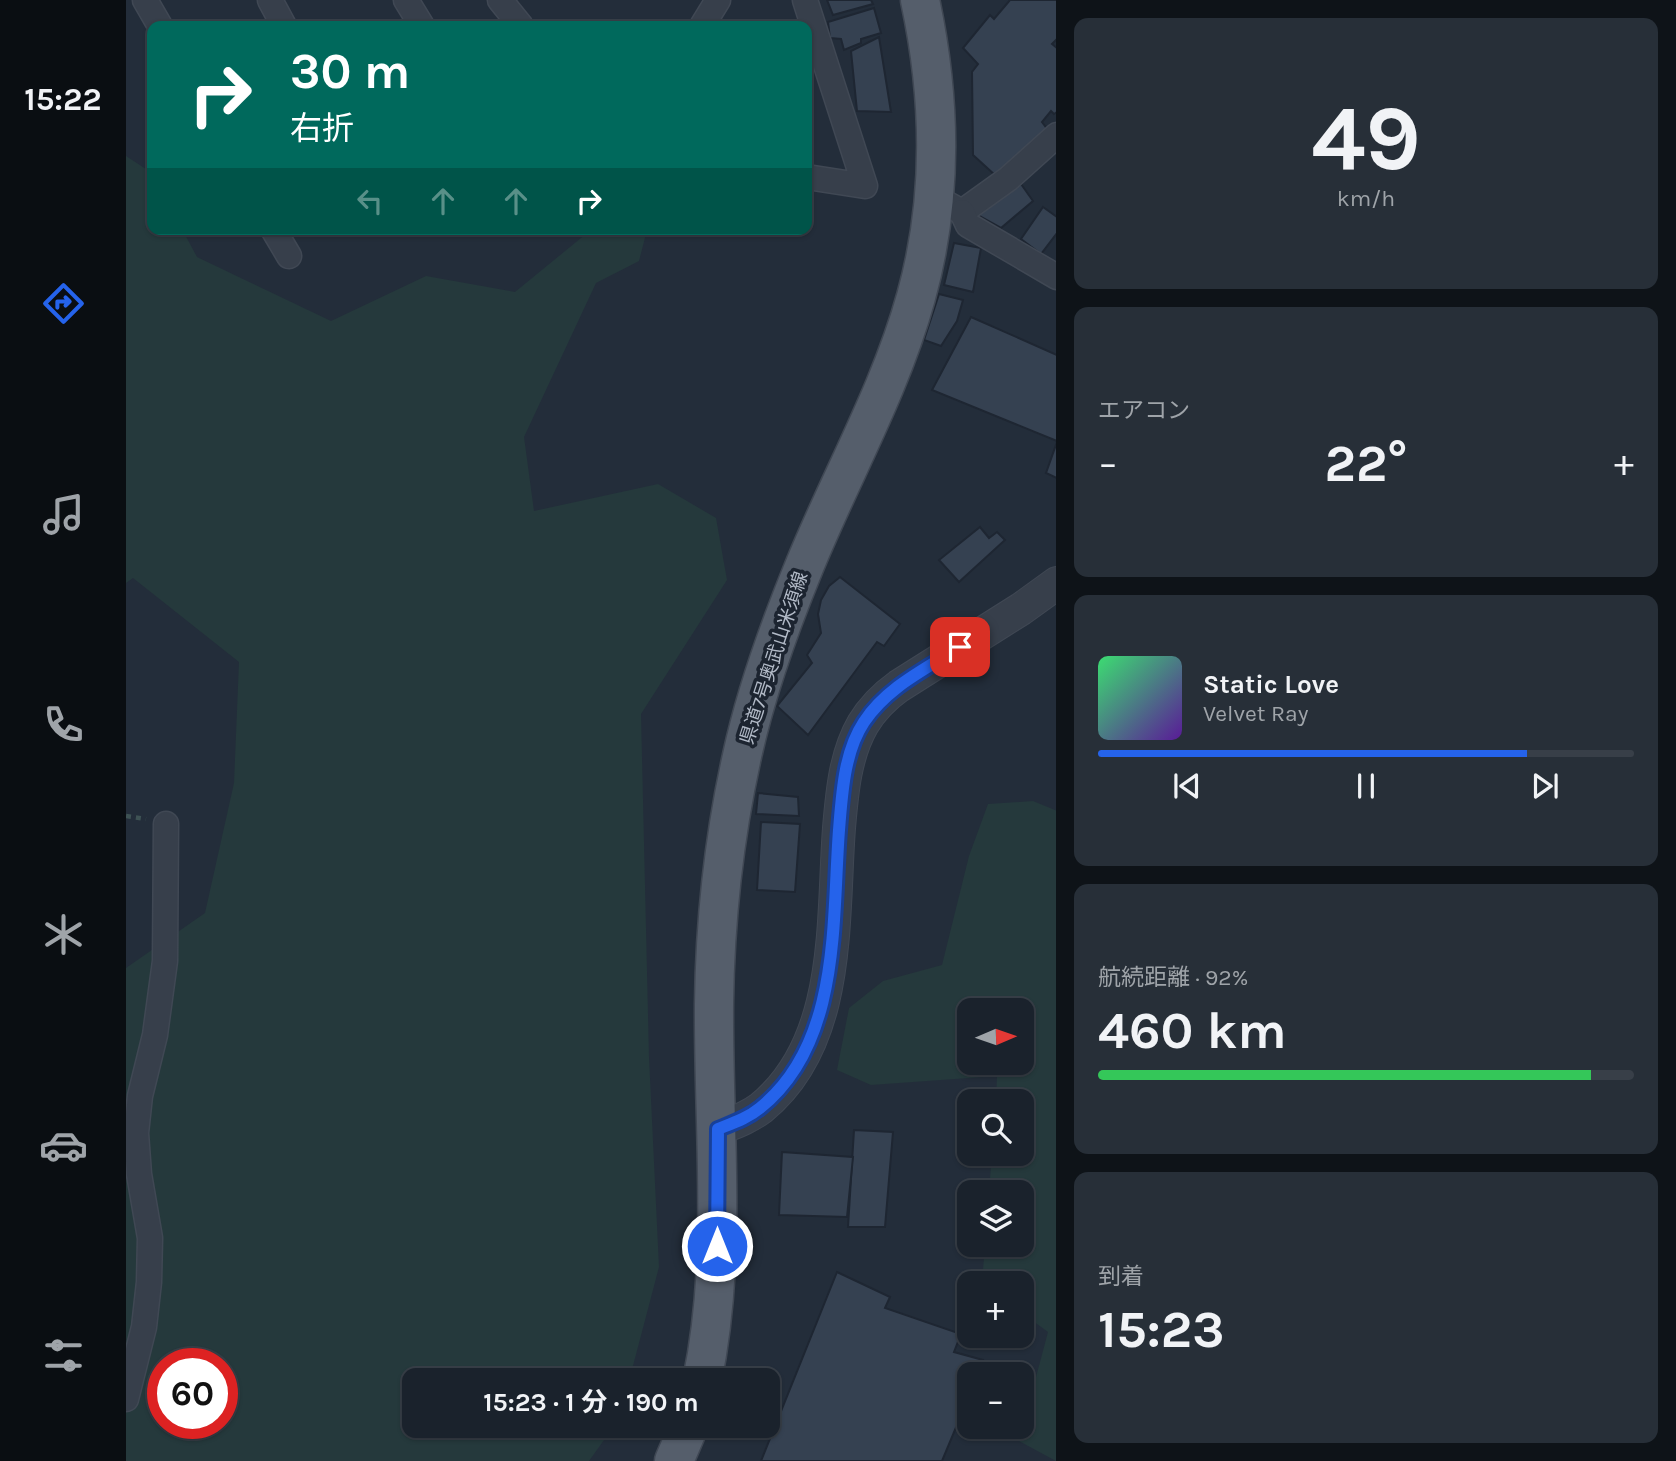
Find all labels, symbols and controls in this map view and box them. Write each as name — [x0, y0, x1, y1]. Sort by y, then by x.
text: 30 m — [290, 43, 410, 100]
icon: right — [175, 49, 266, 140]
text: 15:22 — [24, 81, 102, 118]
text: 49 — [1311, 86, 1421, 192]
text: 右折 — [290, 110, 354, 147]
icon: left — [351, 182, 389, 220]
icon: ahead — [424, 182, 462, 220]
icon: ahead — [497, 182, 535, 220]
icon: right — [570, 182, 608, 220]
text: km/h — [1337, 185, 1395, 212]
icon: directions — [39, 279, 88, 328]
text: エアコン — [1098, 397, 1190, 424]
text: 22° — [1324, 433, 1408, 494]
text: − — [1098, 441, 1118, 486]
text: + — [1614, 441, 1634, 486]
icon: music — [39, 490, 88, 539]
street label: 県道7号奥武山米須線 — [736, 569, 812, 747]
pin — [930, 617, 990, 677]
icon: arrive — [941, 628, 979, 666]
text: Static Love — [1203, 669, 1339, 700]
icon: phone — [39, 700, 88, 749]
text: Velvet Ray — [1203, 700, 1308, 727]
icon: previous — [1168, 767, 1206, 805]
icon: pause — [1347, 767, 1385, 805]
icon: next — [1526, 767, 1564, 805]
icon: climate — [39, 910, 88, 959]
text: 航続距離 · 92% — [1098, 964, 1248, 991]
north arrow — [957, 998, 1034, 1074]
map controls — [957, 998, 1034, 1439]
text: 460 km — [1098, 1000, 1287, 1061]
button: search — [957, 1089, 1034, 1166]
icon: car — [39, 1121, 88, 1170]
button: layers — [957, 1180, 1034, 1257]
position arrow — [680, 1209, 754, 1283]
text: 到着 — [1098, 1263, 1144, 1290]
button: + — [957, 1271, 1034, 1348]
text: 15:23 — [1098, 1299, 1225, 1360]
icon: filters — [39, 1331, 88, 1380]
speed limit sign: 60 — [147, 1348, 238, 1439]
button: − — [957, 1362, 1034, 1439]
text: 15:23 · 1 分 · 190 m — [483, 1387, 699, 1418]

